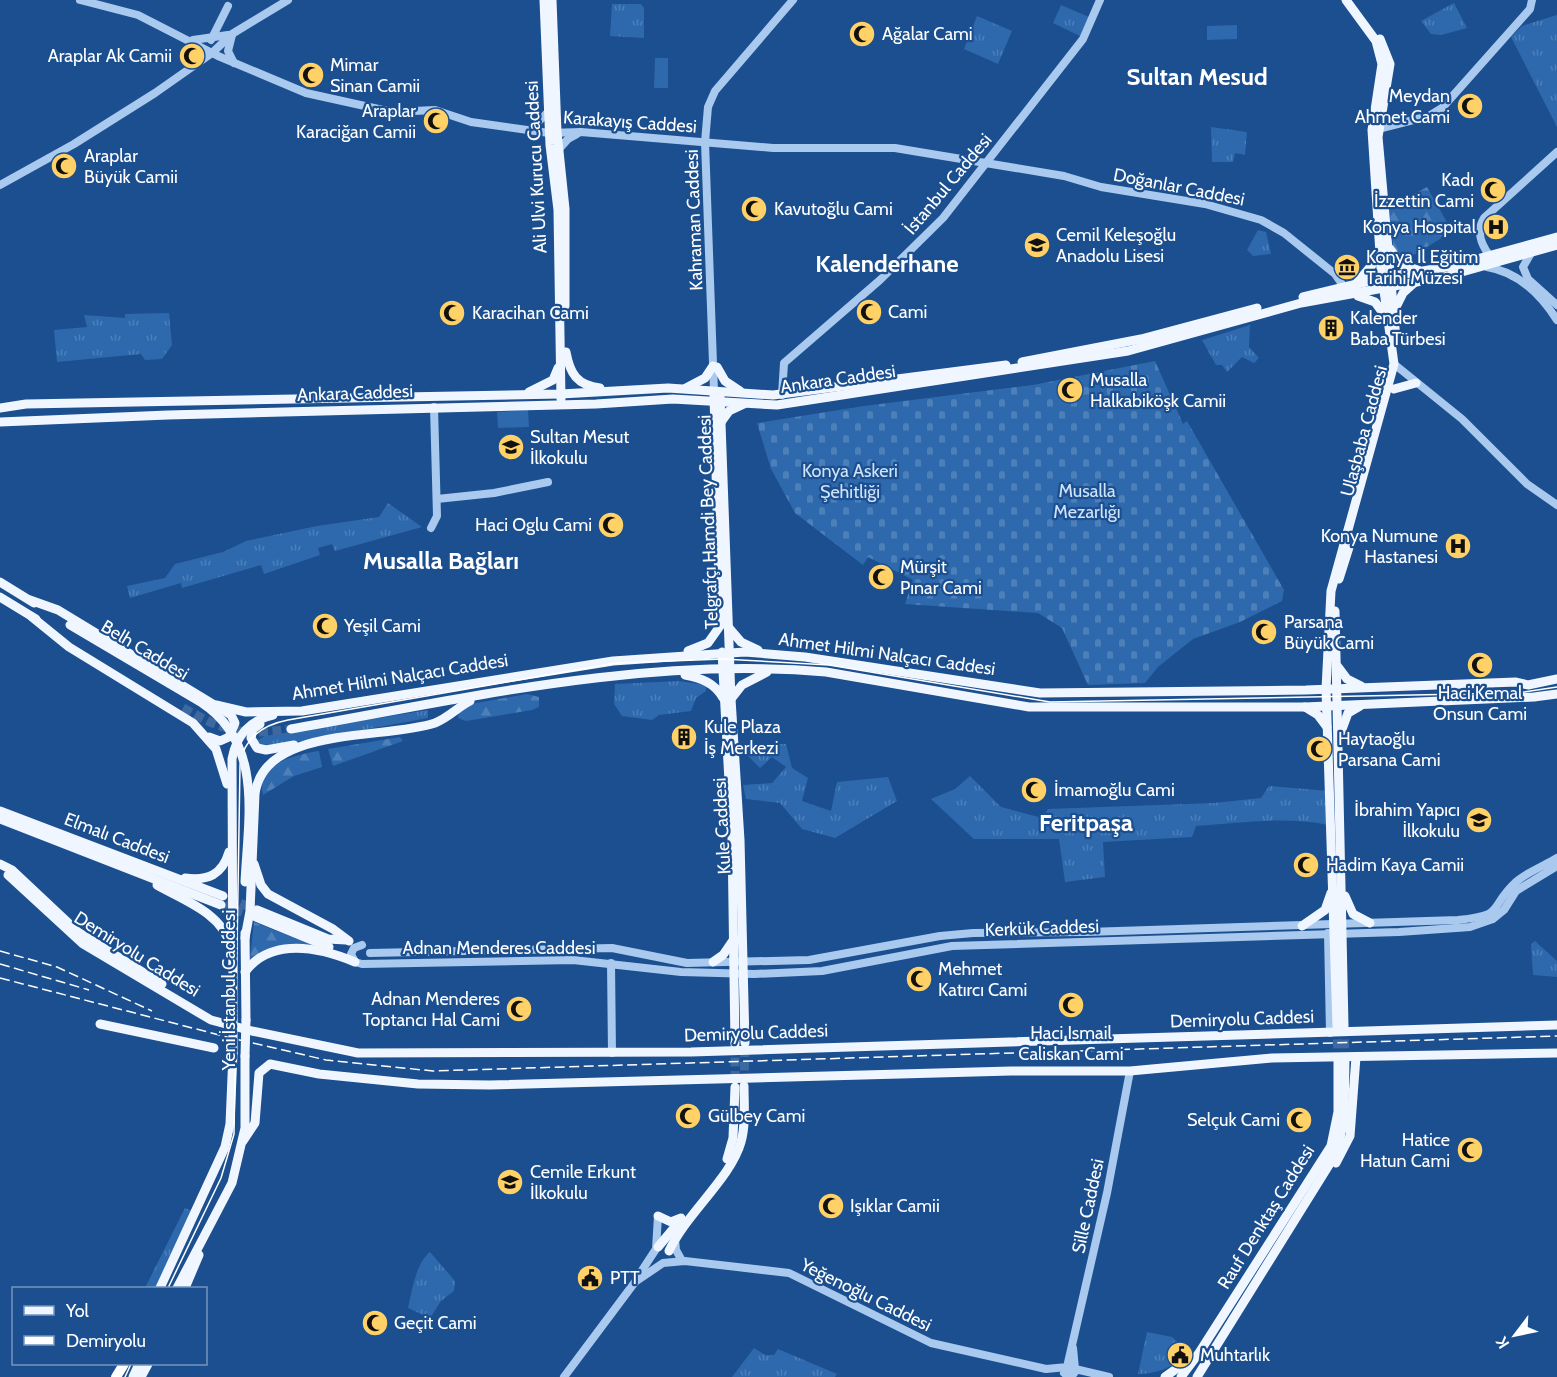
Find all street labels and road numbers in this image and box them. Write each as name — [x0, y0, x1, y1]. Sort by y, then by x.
street label: Ali Ulvi Kurucu Caddesi — [520, 80, 552, 254]
street label: Karakayış Caddesi — [562, 106, 698, 138]
street label: İstanbul Caddesi — [899, 129, 997, 239]
street label: Kahraman Caddesi — [681, 149, 707, 291]
street label: Doğanlar Caddesi — [1111, 163, 1247, 211]
street label: Ankara Caddesi — [779, 360, 897, 398]
street label: Ulaşbaba Caddesi — [1336, 363, 1392, 499]
street label: Ankara Caddesi — [297, 380, 413, 406]
street label: Telgrafçı Hamdi Bey Caddesi — [693, 414, 723, 630]
street label: Belh Caddesi — [97, 615, 193, 685]
street label: Ahmet Hilmi Nalçacı Caddesi — [777, 628, 997, 680]
street label: Ahmet Hilmi Nalçacı Caddesi — [290, 649, 510, 705]
street label: Kule Caddesi — [708, 777, 736, 875]
street label: Elmalı Caddesi — [61, 808, 173, 868]
street label: Demiryolu Caddesi — [70, 906, 204, 1002]
street label: Yeni İstanbul Caddesi — [218, 910, 240, 1071]
street label: Kerkük Caddesi — [985, 915, 1099, 941]
street label: Adnan Menderes Caddesi — [403, 937, 595, 959]
street label: Demiryolu Caddesi — [1170, 1005, 1314, 1033]
street label: Demiryolu Caddesi — [684, 1019, 828, 1047]
street label: Rauf Denktaş Caddesi — [1213, 1141, 1319, 1293]
street label: Sille Caddesi — [1067, 1157, 1109, 1255]
street label: Yeğenoğlu Caddesi — [796, 1253, 935, 1336]

